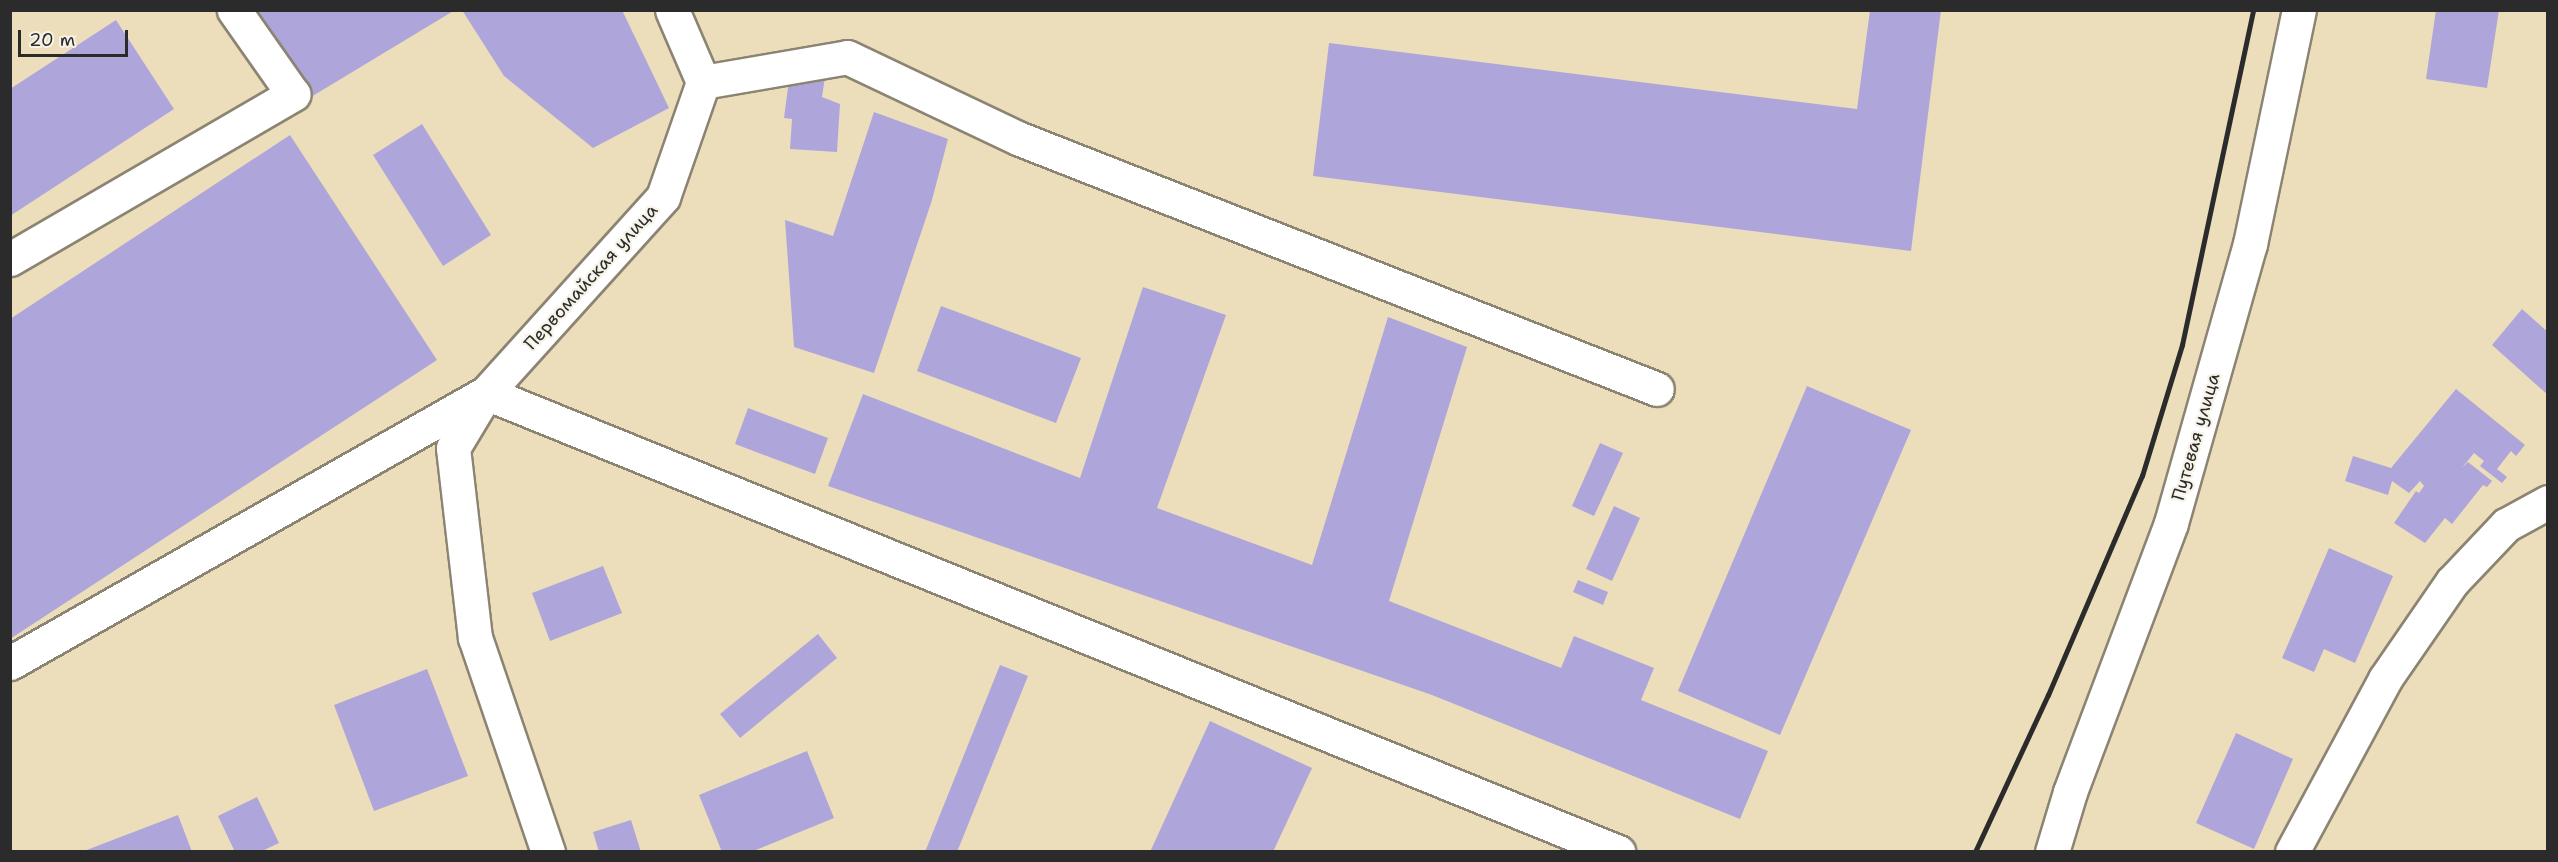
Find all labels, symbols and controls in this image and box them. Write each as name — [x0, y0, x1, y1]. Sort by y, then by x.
scale bar — [21, 18, 130, 56]
text: 20 m — [29, 28, 75, 52]
street label: Первомайская улица — [520, 200, 662, 354]
street label: Путевая улица — [2167, 371, 2225, 503]

